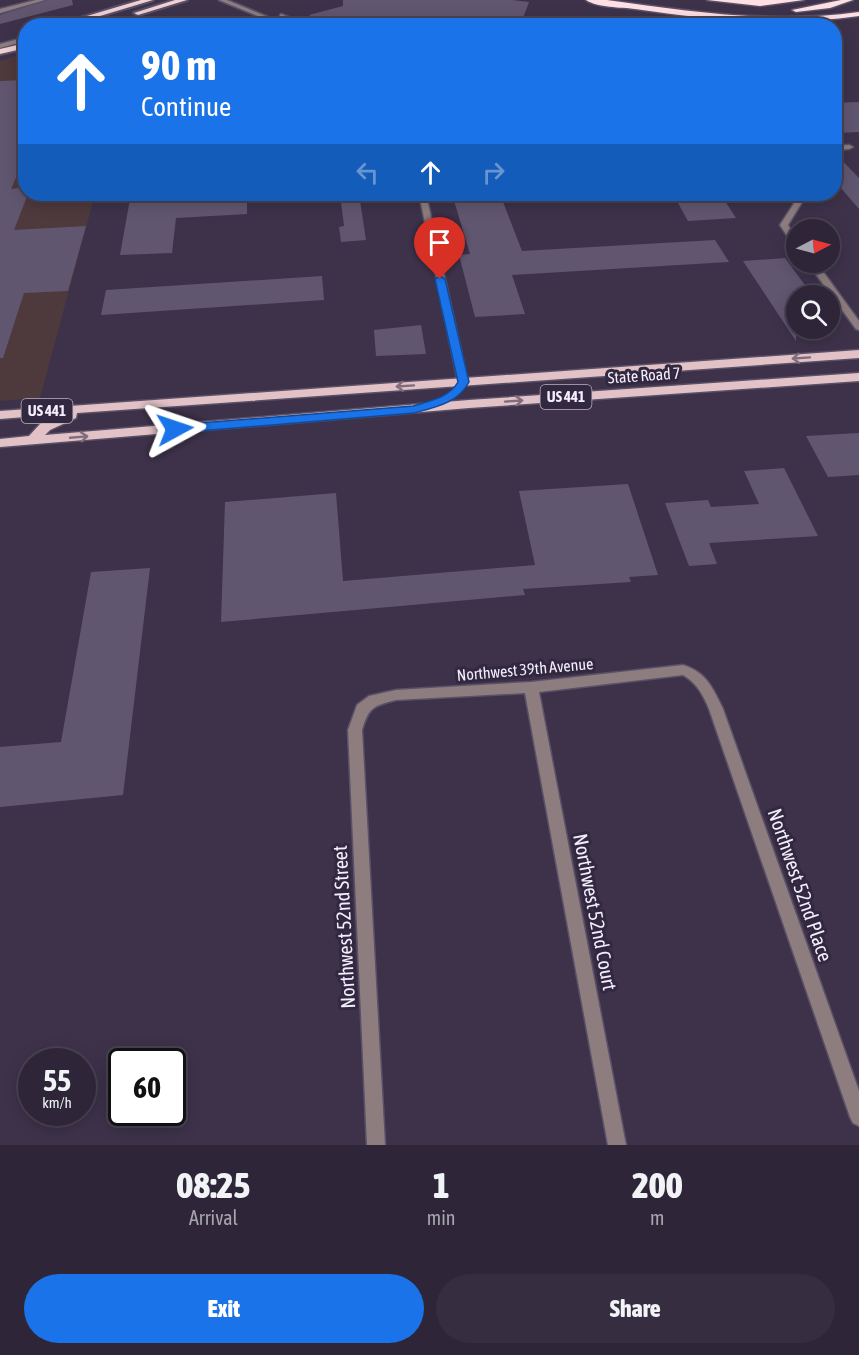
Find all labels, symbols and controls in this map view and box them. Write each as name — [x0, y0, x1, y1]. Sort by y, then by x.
text: 90 m — [141, 41, 216, 89]
icon: ahead — [42, 42, 120, 120]
text: Continue — [141, 91, 231, 122]
icon: left — [351, 156, 384, 189]
icon: ahead — [414, 156, 447, 189]
icon: right — [477, 156, 510, 189]
pin — [414, 217, 465, 279]
north arrow — [786, 219, 840, 273]
map controls — [786, 219, 840, 339]
icon: arrive — [423, 226, 456, 259]
button: search — [786, 285, 840, 339]
one-way arrow — [791, 353, 811, 364]
street label: State Road 7 — [607, 363, 681, 387]
one-way arrow — [395, 381, 415, 392]
road number: US 441 — [540, 385, 592, 409]
one-way arrow — [504, 395, 524, 406]
position arrow — [143, 397, 207, 461]
road number: US 441 — [22, 399, 72, 423]
one-way arrow — [69, 431, 89, 442]
street label: Northwest 39th Avenue — [456, 654, 594, 684]
street label: Northwest 52nd Place — [763, 805, 837, 964]
street label: Northwest 52nd Court — [569, 832, 622, 992]
street label: Northwest 52nd Street — [328, 845, 359, 1009]
speed limit sign: 60 — [108, 1048, 186, 1126]
text: 55 — [43, 1063, 71, 1097]
text: km/h — [42, 1094, 72, 1111]
text: 08:25 — [176, 1164, 250, 1206]
text: 1 — [433, 1164, 450, 1206]
text: 200 — [632, 1164, 683, 1206]
text: Arrival — [189, 1206, 238, 1229]
text: min — [427, 1206, 456, 1229]
text: m — [650, 1206, 664, 1229]
button: Exit — [24, 1274, 424, 1343]
button: Share — [436, 1274, 835, 1343]

